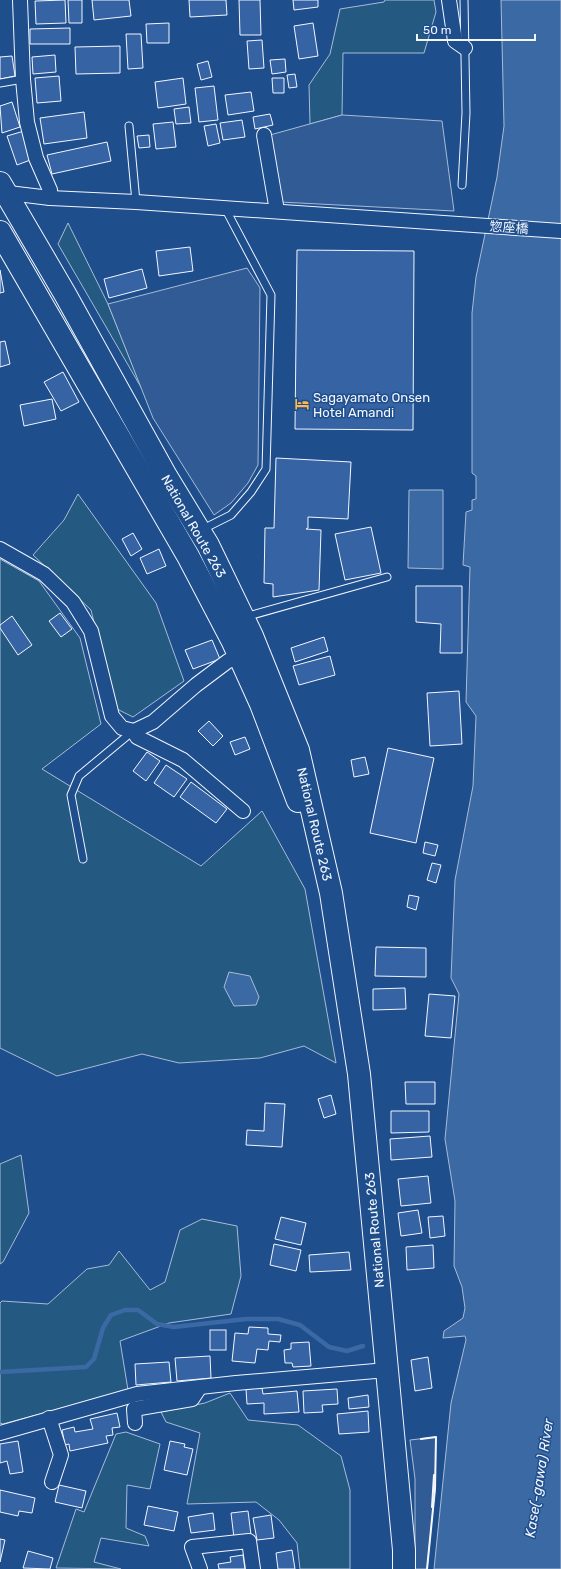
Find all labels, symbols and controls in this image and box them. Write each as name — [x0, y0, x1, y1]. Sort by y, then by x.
scale bar — [417, 16, 535, 42]
text: 50 m — [423, 23, 451, 37]
street label: 惣座橋 — [489, 219, 529, 236]
place label: Sagayamato Onsen Hotel Amandi — [313, 390, 430, 420]
hotel icon: Sagayamato Onsen Hotel Amandi — [294, 396, 310, 412]
street label: National Route 263 — [158, 472, 229, 580]
street label: National Route 263 — [294, 766, 335, 882]
street label: National Route 263 — [362, 1171, 387, 1288]
water label: Kase(-gawa) River — [522, 1417, 557, 1539]

